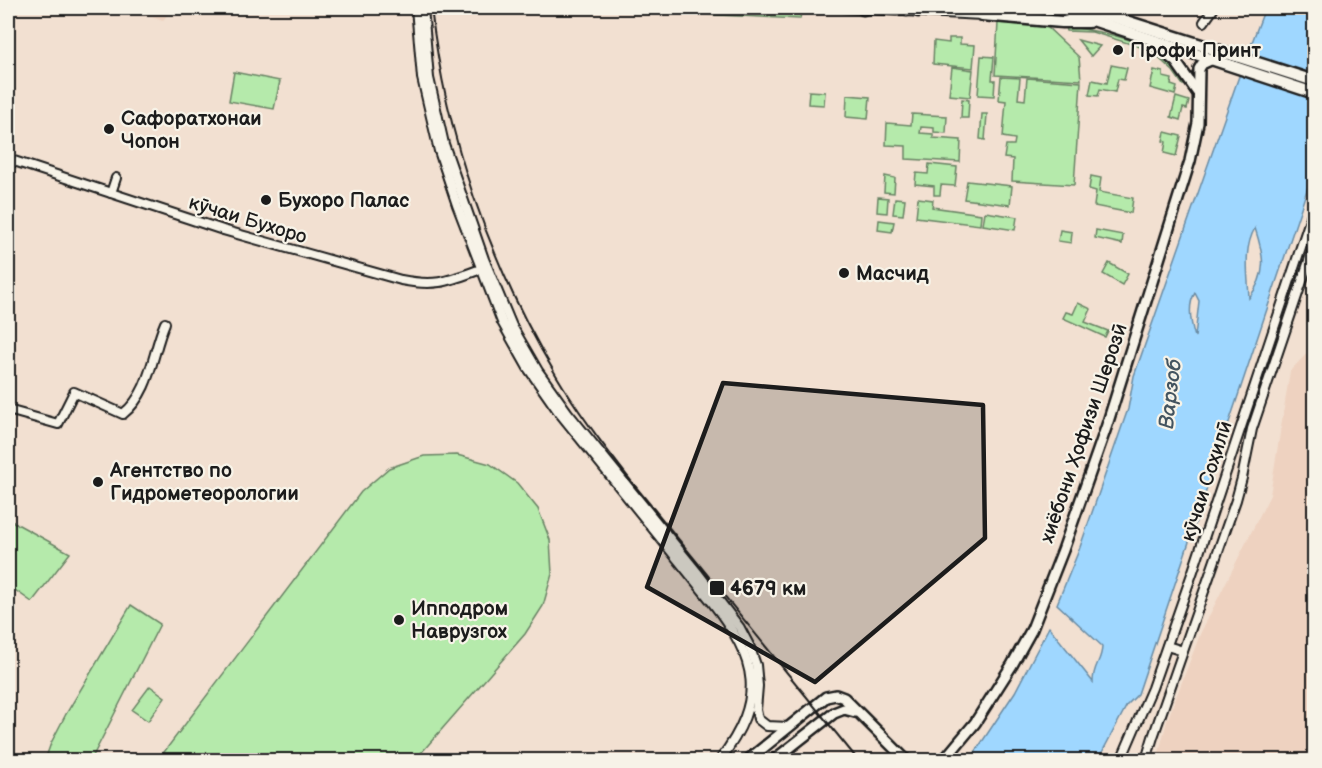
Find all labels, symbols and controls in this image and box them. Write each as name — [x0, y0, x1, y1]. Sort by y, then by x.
place label: Профи Принт — [1130, 39, 1261, 63]
marker: Профи Принт — [1111, 43, 1125, 57]
place label: Сафоратхонаи Чопон — [121, 107, 262, 154]
marker: Сафоратхонаи Чопон — [102, 122, 116, 136]
place label: Бухоро Палас — [278, 189, 409, 213]
street label: кӯчаи Бухоро — [186, 191, 310, 249]
marker: Бухоро Палас — [259, 193, 273, 207]
place label: Масчид — [856, 262, 929, 286]
marker: Масчид — [837, 266, 851, 280]
street label: хиёбони Ҳофизи Шерозӣ — [1035, 320, 1133, 546]
water label: Варзоб — [1154, 356, 1187, 430]
street label: кӯчаи Соҳилӣ — [1176, 418, 1238, 545]
place label: Агентство по Гидрометеорологии — [109, 459, 299, 506]
marker: Агентство по Гидрометеорологии — [91, 475, 105, 489]
place label: 4679 км — [730, 577, 806, 601]
marker: 4679 км — [708, 579, 726, 597]
place label: Ипподром Наврузгох — [411, 597, 508, 644]
marker: Ипподром Наврузгох — [392, 613, 406, 627]

